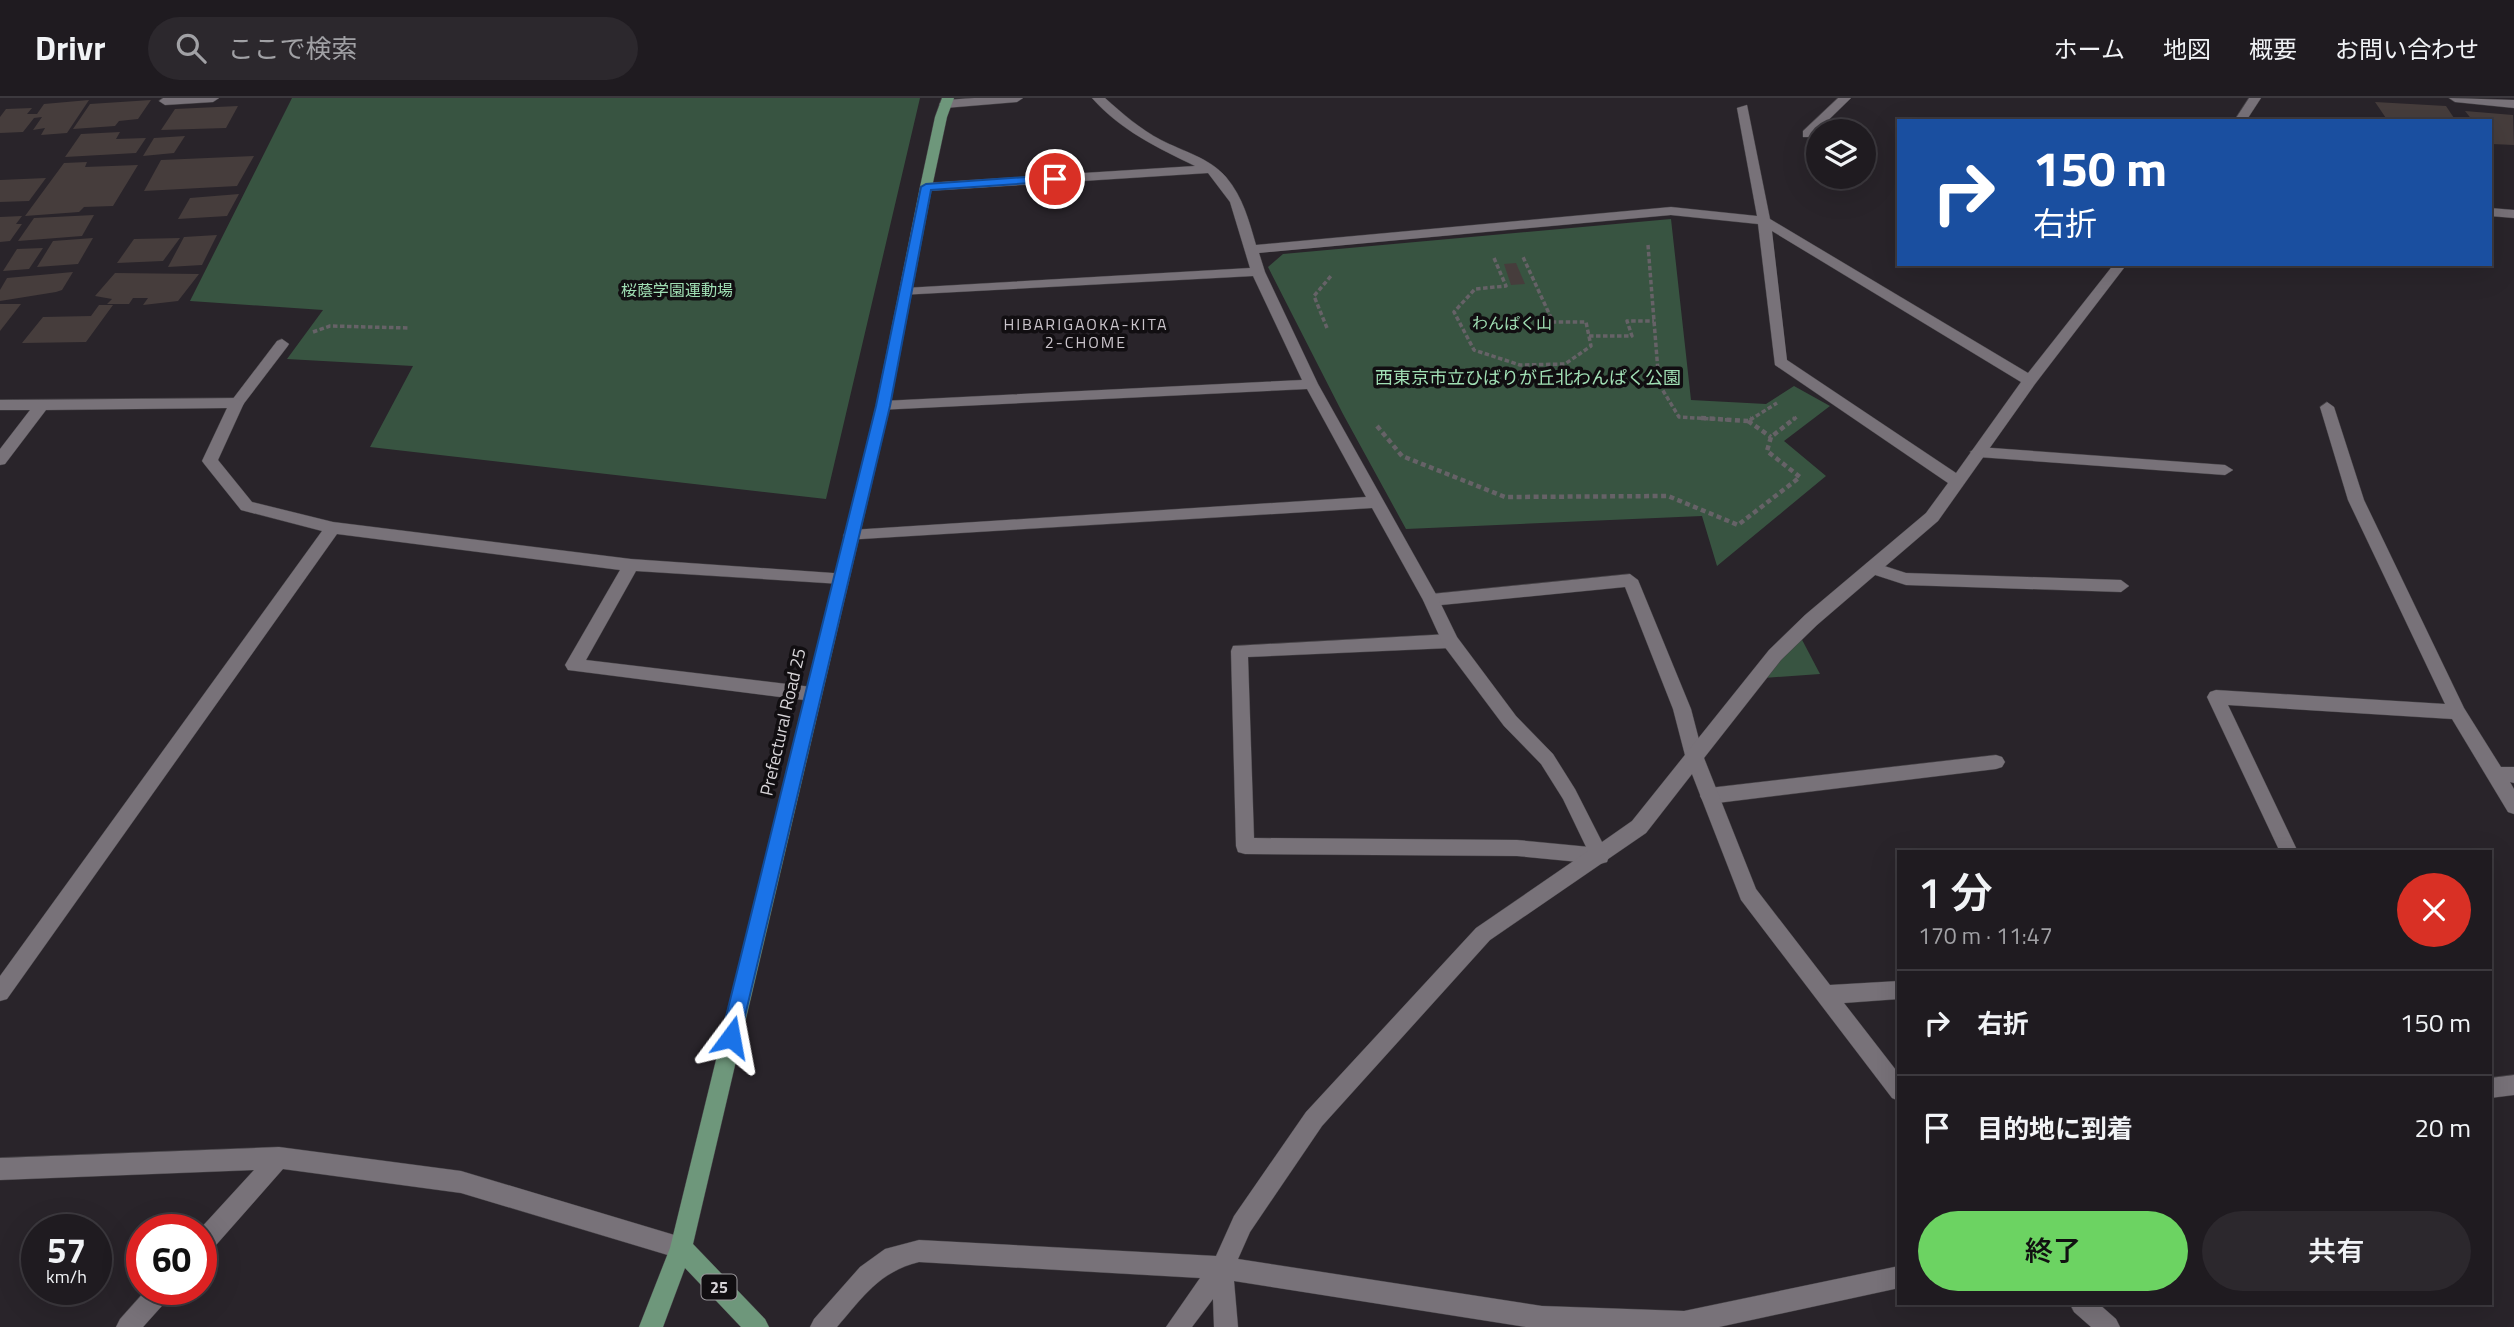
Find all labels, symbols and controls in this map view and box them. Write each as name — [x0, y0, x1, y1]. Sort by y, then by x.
search box — [148, 17, 638, 80]
text: Drivr — [35, 23, 106, 73]
icon: search — [172, 29, 210, 67]
text: ここで検索 — [228, 29, 358, 68]
text: ホーム — [2054, 31, 2125, 67]
text: 地図 — [2163, 31, 2211, 67]
text: 概要 — [2249, 31, 2297, 67]
text: お問い合わせ — [2335, 31, 2479, 67]
map controls — [1806, 119, 1876, 189]
button: layers — [1806, 119, 1876, 189]
text: 150 m — [2033, 130, 2167, 205]
icon: right — [1918, 147, 2009, 238]
pin — [1025, 149, 1085, 209]
icon: arrive — [1036, 160, 1074, 198]
text: 右折 — [2033, 199, 2097, 247]
park label: 桜蔭学園運動場 — [621, 278, 733, 302]
park label: わんぱく山 — [1472, 311, 1552, 335]
district label: HIBARIGAOKA-KITA 2-CHOME — [1003, 312, 1169, 354]
park label: 西東京市立ひばりが丘北わんぱく公園 — [1375, 364, 1681, 391]
street label: Prefectural Road 25 — [752, 645, 813, 798]
text: 1 分 — [1918, 860, 1993, 924]
button: close — [2397, 873, 2471, 947]
text: 170 m · 11:47 — [1918, 918, 2053, 953]
position arrow — [694, 1000, 768, 1074]
text: 150 m — [2400, 1003, 2471, 1042]
icon: right — [1918, 1004, 1956, 1042]
text: 右折 — [1977, 1004, 2029, 1043]
text: 20 m — [2414, 1108, 2471, 1147]
icon: arrive — [1918, 1109, 1956, 1147]
text: 目的地に到着 — [1977, 1109, 2133, 1148]
button: 終了 — [1918, 1211, 2188, 1291]
button: 共有 — [2202, 1211, 2471, 1291]
speed limit sign: 60 — [126, 1214, 217, 1305]
text: 57 — [47, 1223, 86, 1277]
text: km/h — [46, 1263, 87, 1290]
road number: 25 — [702, 1274, 736, 1300]

